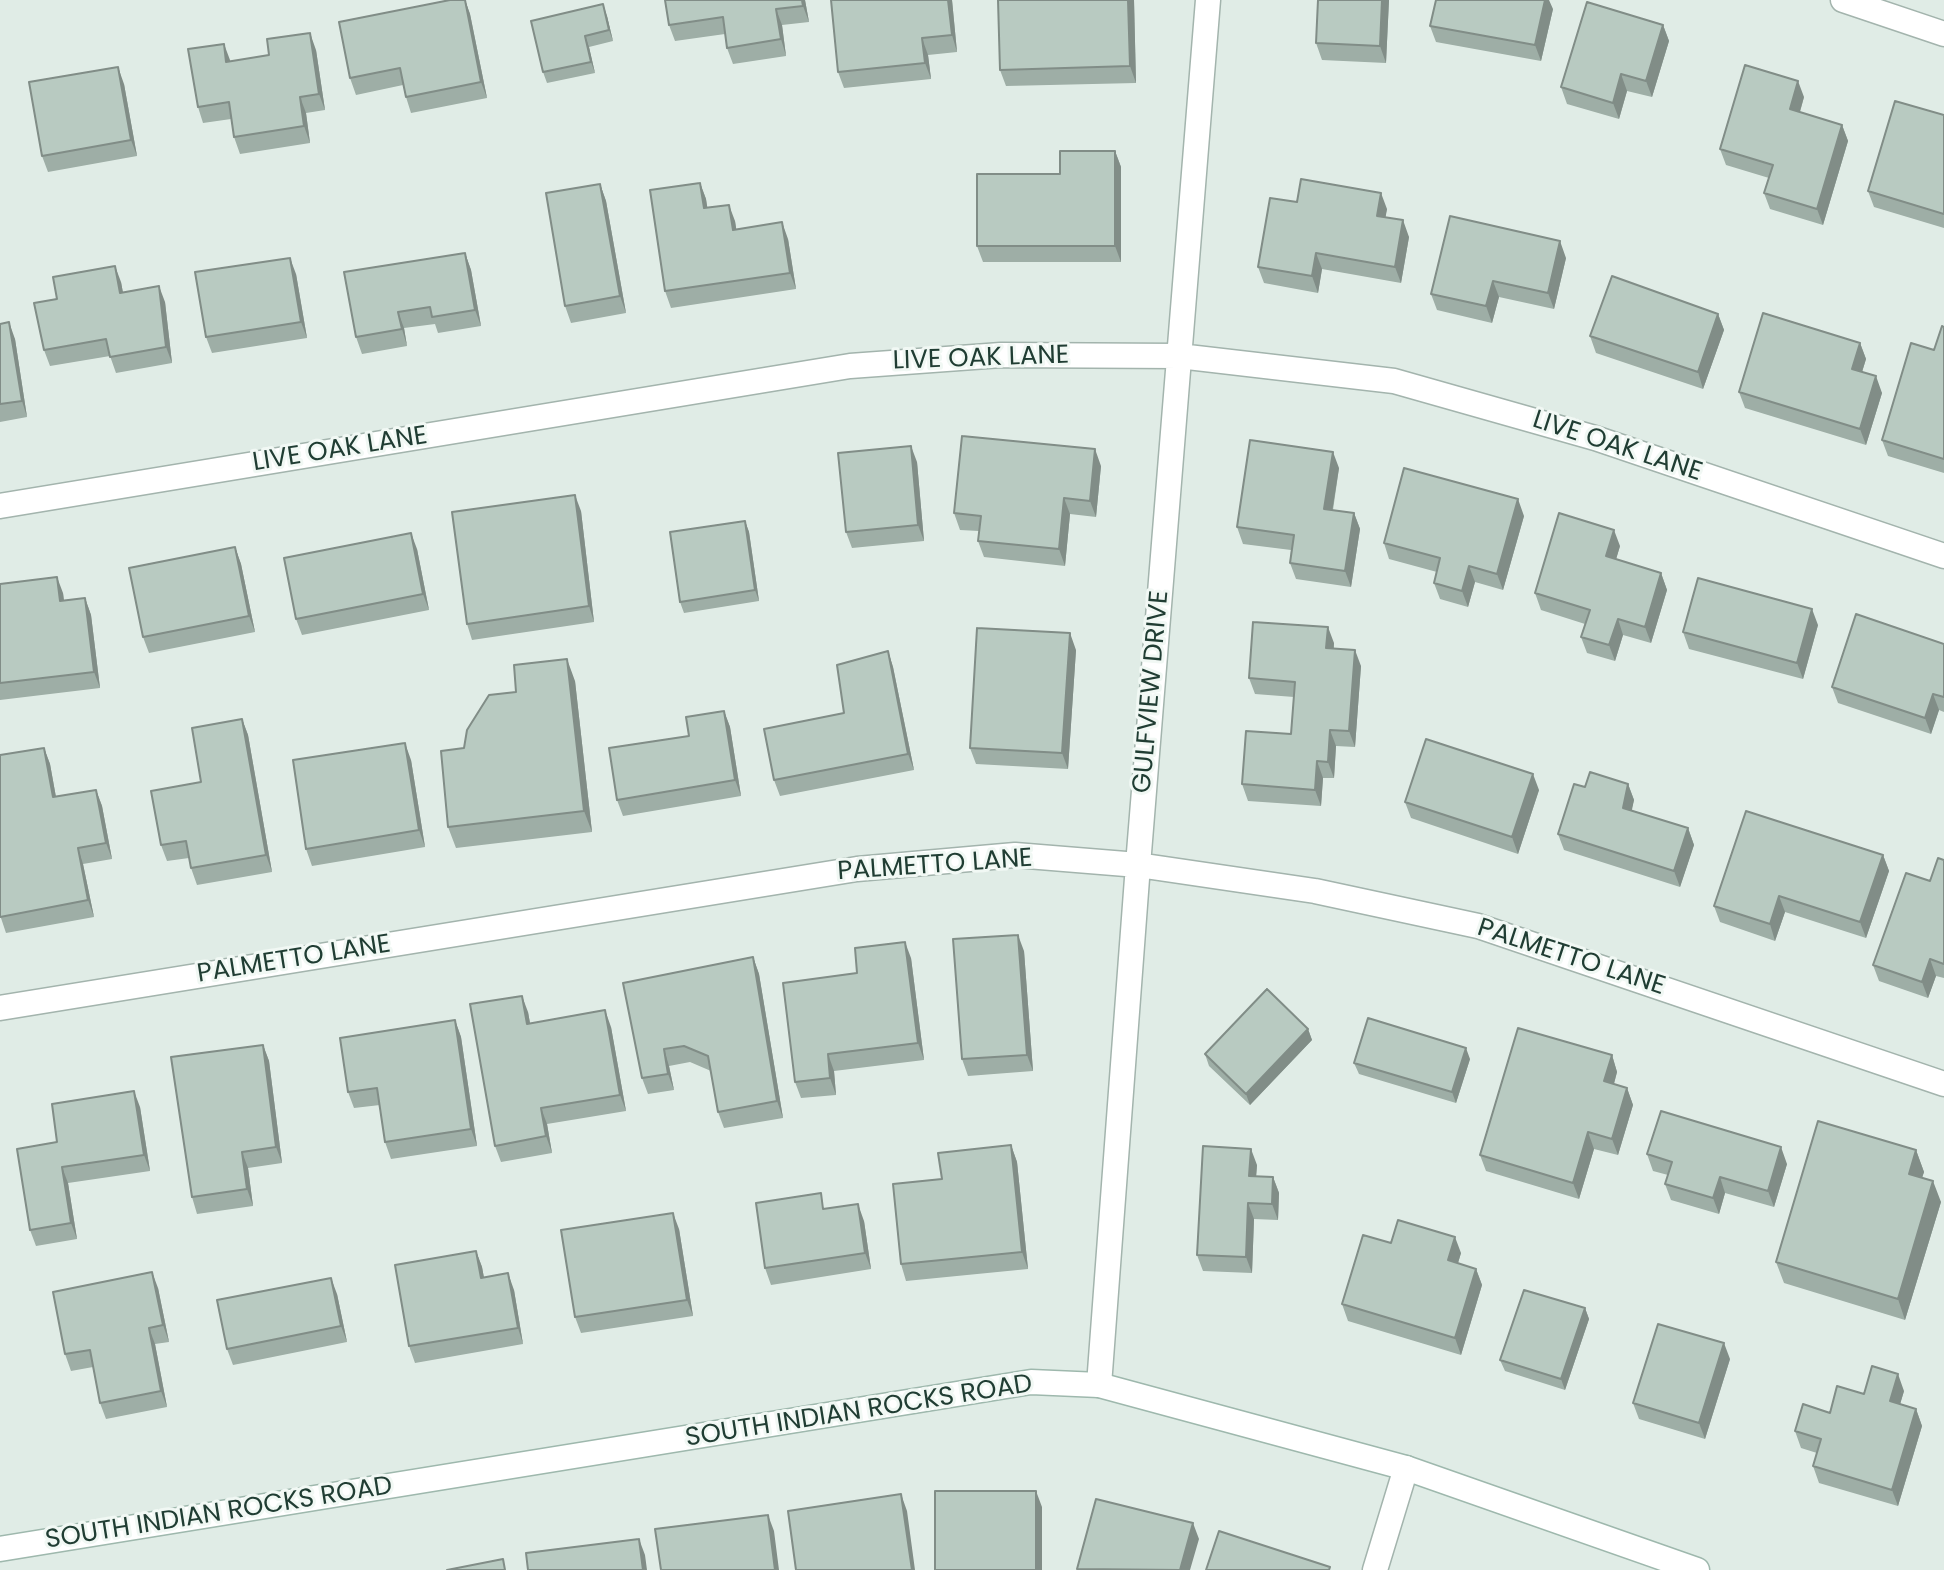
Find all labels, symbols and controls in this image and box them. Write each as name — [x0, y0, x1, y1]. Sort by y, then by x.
street label: LIVE OAK LANE — [892, 340, 1070, 378]
street label: LIVE OAK LANE — [1528, 405, 1706, 489]
street label: LIVE OAK LANE — [250, 421, 430, 479]
street label: GULFVIEW DRIVE — [1128, 589, 1176, 795]
street label: PALMETTO LANE — [836, 844, 1034, 888]
street label: PALMETTO LANE — [1473, 913, 1669, 1003]
street label: PALMETTO LANE — [195, 929, 393, 991]
street label: SOUTH INDIAN ROCKS ROAD — [683, 1369, 1035, 1455]
street label: SOUTH INDIAN ROCKS ROAD — [43, 1471, 395, 1557]

